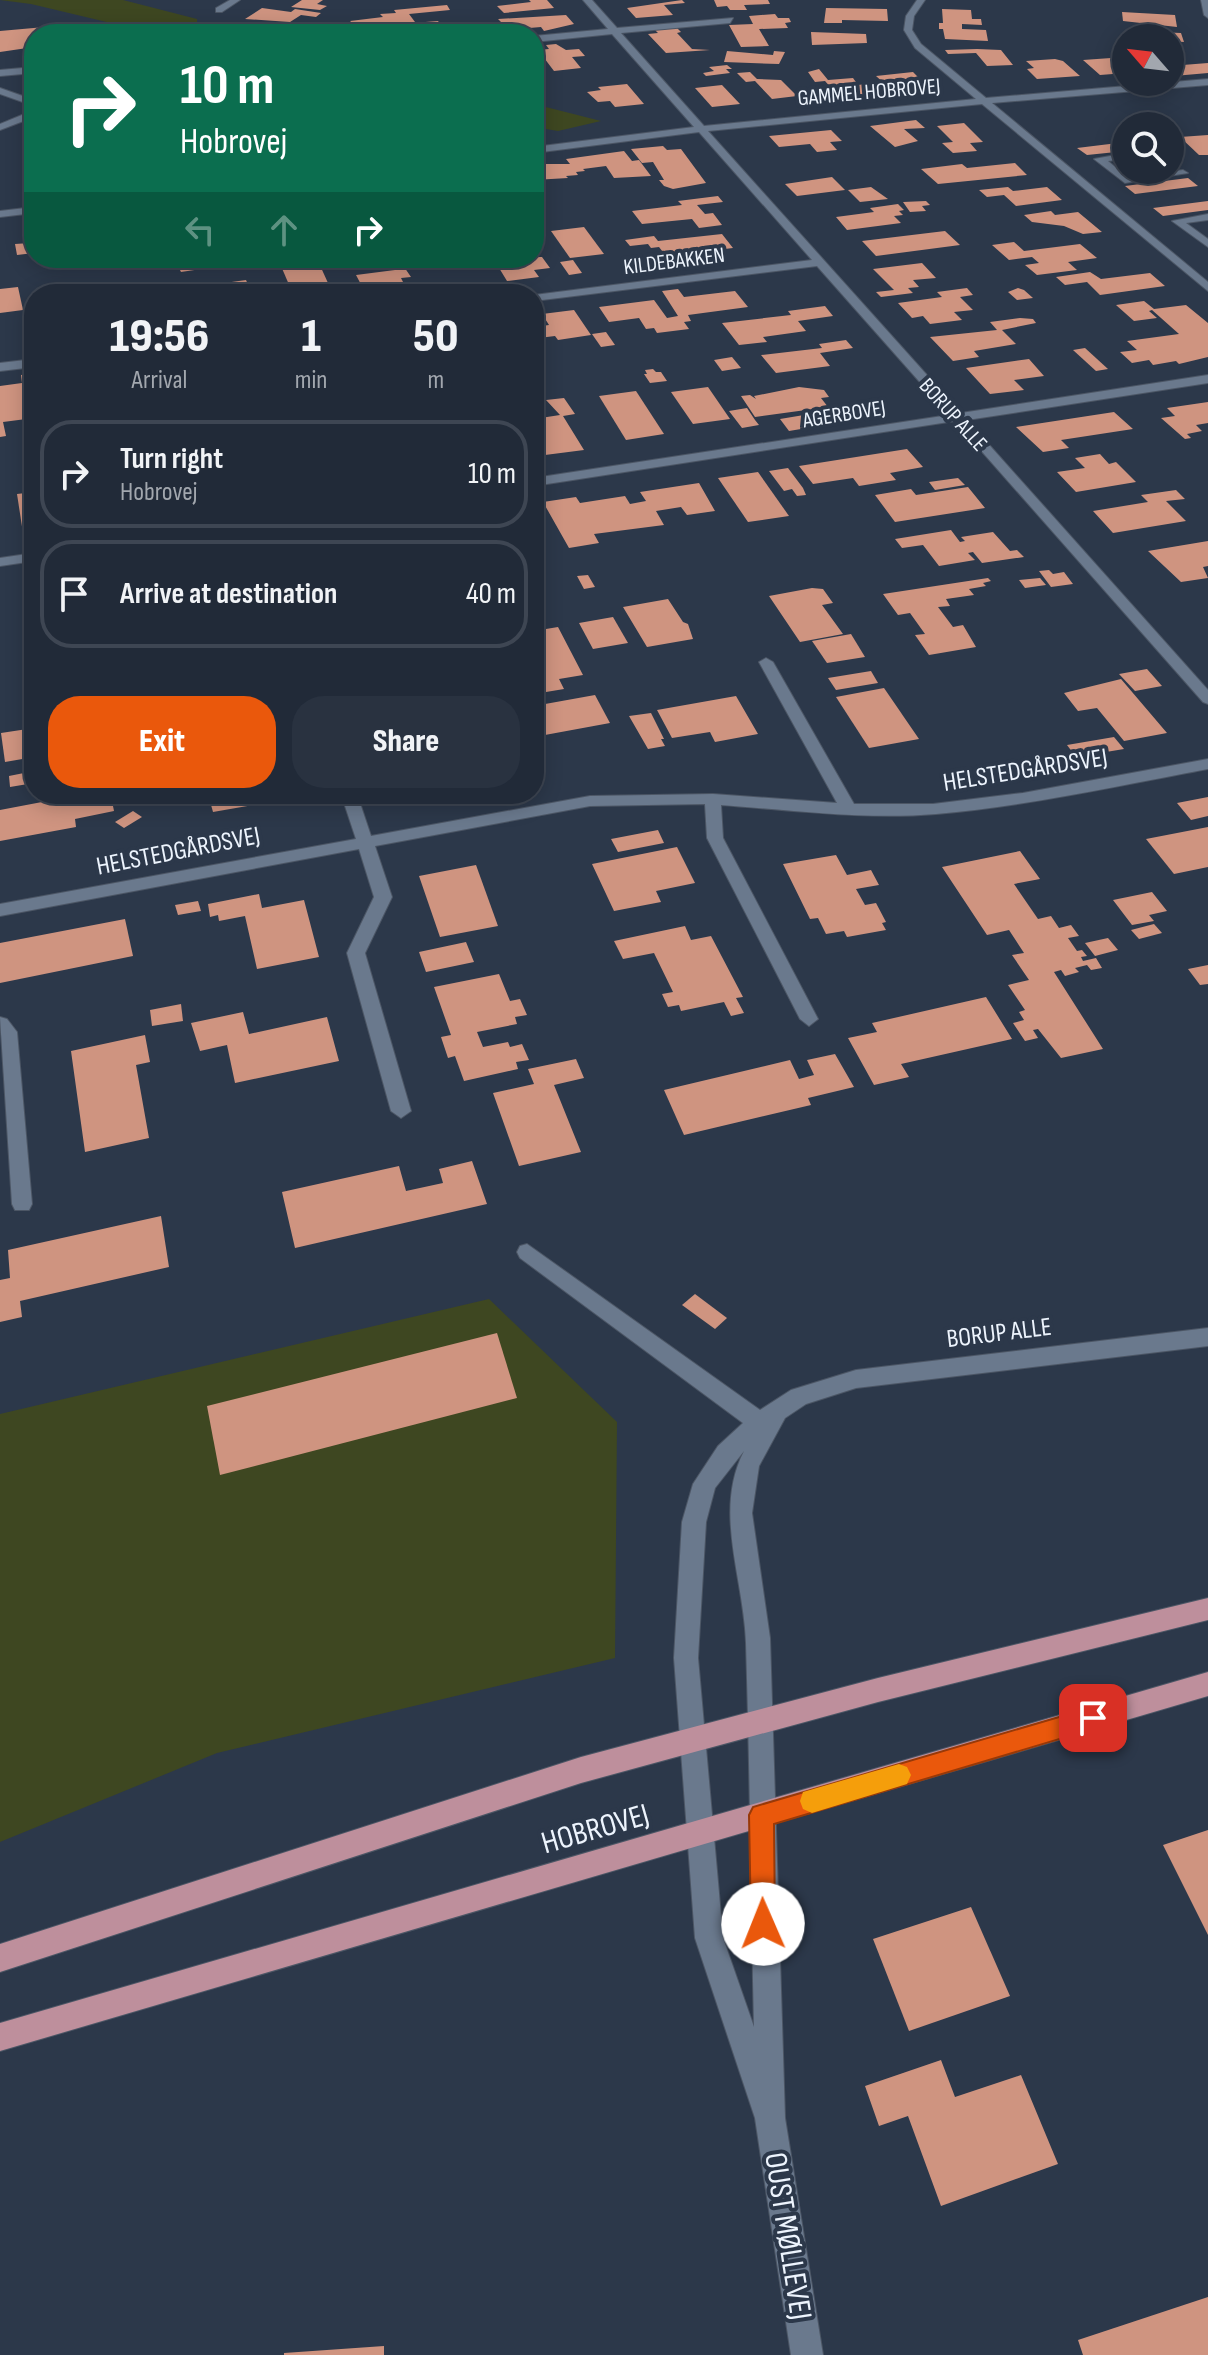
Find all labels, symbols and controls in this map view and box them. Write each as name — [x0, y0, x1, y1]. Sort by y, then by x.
north arrow — [1112, 24, 1184, 96]
map controls — [1112, 24, 1184, 184]
text: 10 m — [180, 53, 274, 120]
icon: right — [48, 56, 152, 160]
street label: GAMMEL HOBROVEJ — [797, 73, 942, 112]
button: search — [1112, 112, 1184, 184]
text: Hobrovej — [180, 121, 287, 164]
icon: left — [178, 208, 222, 252]
icon: ahead — [262, 208, 306, 252]
icon: right — [346, 208, 390, 252]
street label: KILDEBAKKEN — [622, 242, 726, 281]
text: 19:56 — [110, 308, 209, 365]
text: 1 — [301, 308, 321, 365]
text: 50 — [413, 308, 458, 365]
text: Arrival — [131, 365, 187, 396]
text: min — [295, 365, 328, 396]
text: m — [427, 365, 444, 396]
street label: BORUP ALLE — [913, 373, 993, 457]
street label: AGERBOVEJ — [800, 395, 888, 434]
text: Turn right — [120, 441, 223, 477]
icon: right — [52, 452, 96, 496]
text: 10 m — [468, 456, 516, 492]
text: Hobrovej — [120, 477, 197, 508]
icon: arrive — [52, 572, 96, 616]
text: Arrive at destination — [120, 576, 337, 612]
text: 40 m — [466, 576, 516, 612]
button: Exit — [48, 696, 276, 788]
button: Share — [292, 696, 520, 788]
street label: HELSTEDGÅRDSVEJ — [941, 742, 1110, 799]
street label: HELSTEDGÅRDSVEJ — [94, 820, 263, 883]
street label: BORUP ALLE — [945, 1312, 1053, 1355]
pin — [1059, 1684, 1127, 1752]
icon: arrive — [1071, 1696, 1115, 1740]
street label: HOBROVEJ — [537, 1795, 654, 1863]
position arrow — [721, 1882, 805, 1966]
street label: OUST MØLLEVEJ — [755, 2150, 820, 2323]

